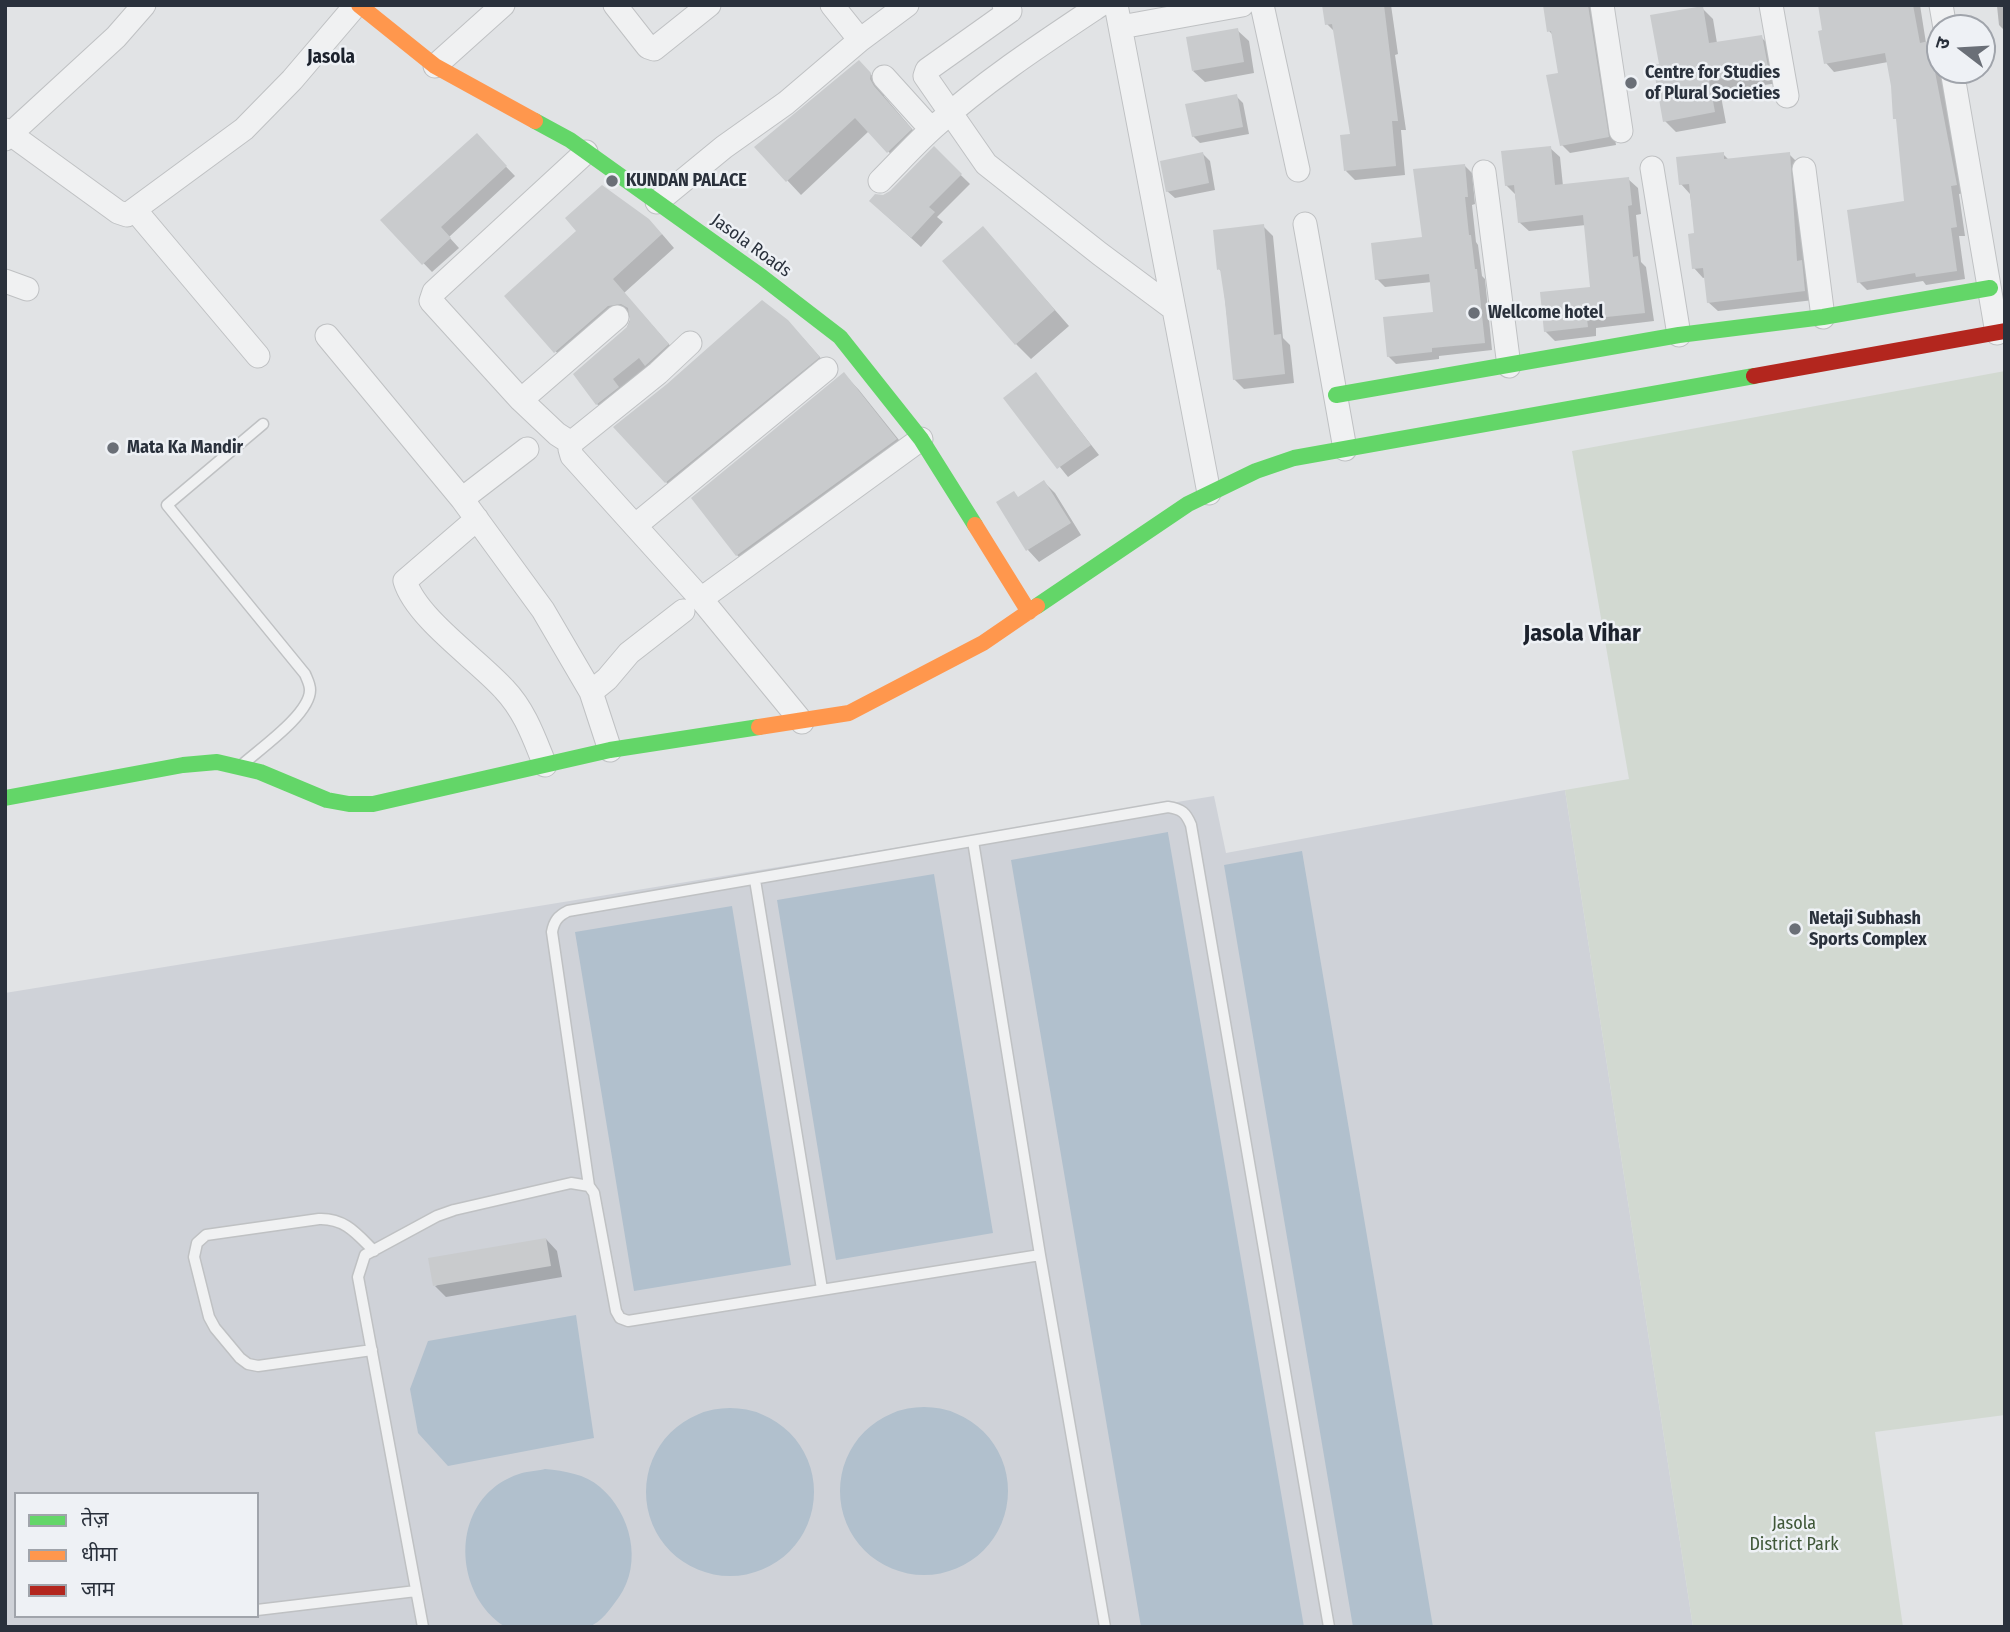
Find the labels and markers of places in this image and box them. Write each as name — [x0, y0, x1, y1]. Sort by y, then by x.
place label: Centre for Studies of Plural Societies — [1645, 62, 1780, 104]
marker: Centre for Studies of Plural Societies — [1623, 75, 1639, 91]
place label: KUNDAN PALACE — [626, 170, 747, 192]
marker: KUNDAN PALACE — [604, 173, 620, 189]
place label: Wellcome hotel — [1488, 302, 1603, 324]
marker: Wellcome hotel — [1466, 305, 1482, 321]
place label: Mata Ka Mandir — [127, 437, 243, 459]
marker: Mata Ka Mandir — [105, 440, 121, 456]
place label: Netaji Subhash Sports Complex — [1809, 908, 1927, 950]
marker: Netaji Subhash Sports Complex — [1787, 921, 1803, 937]

